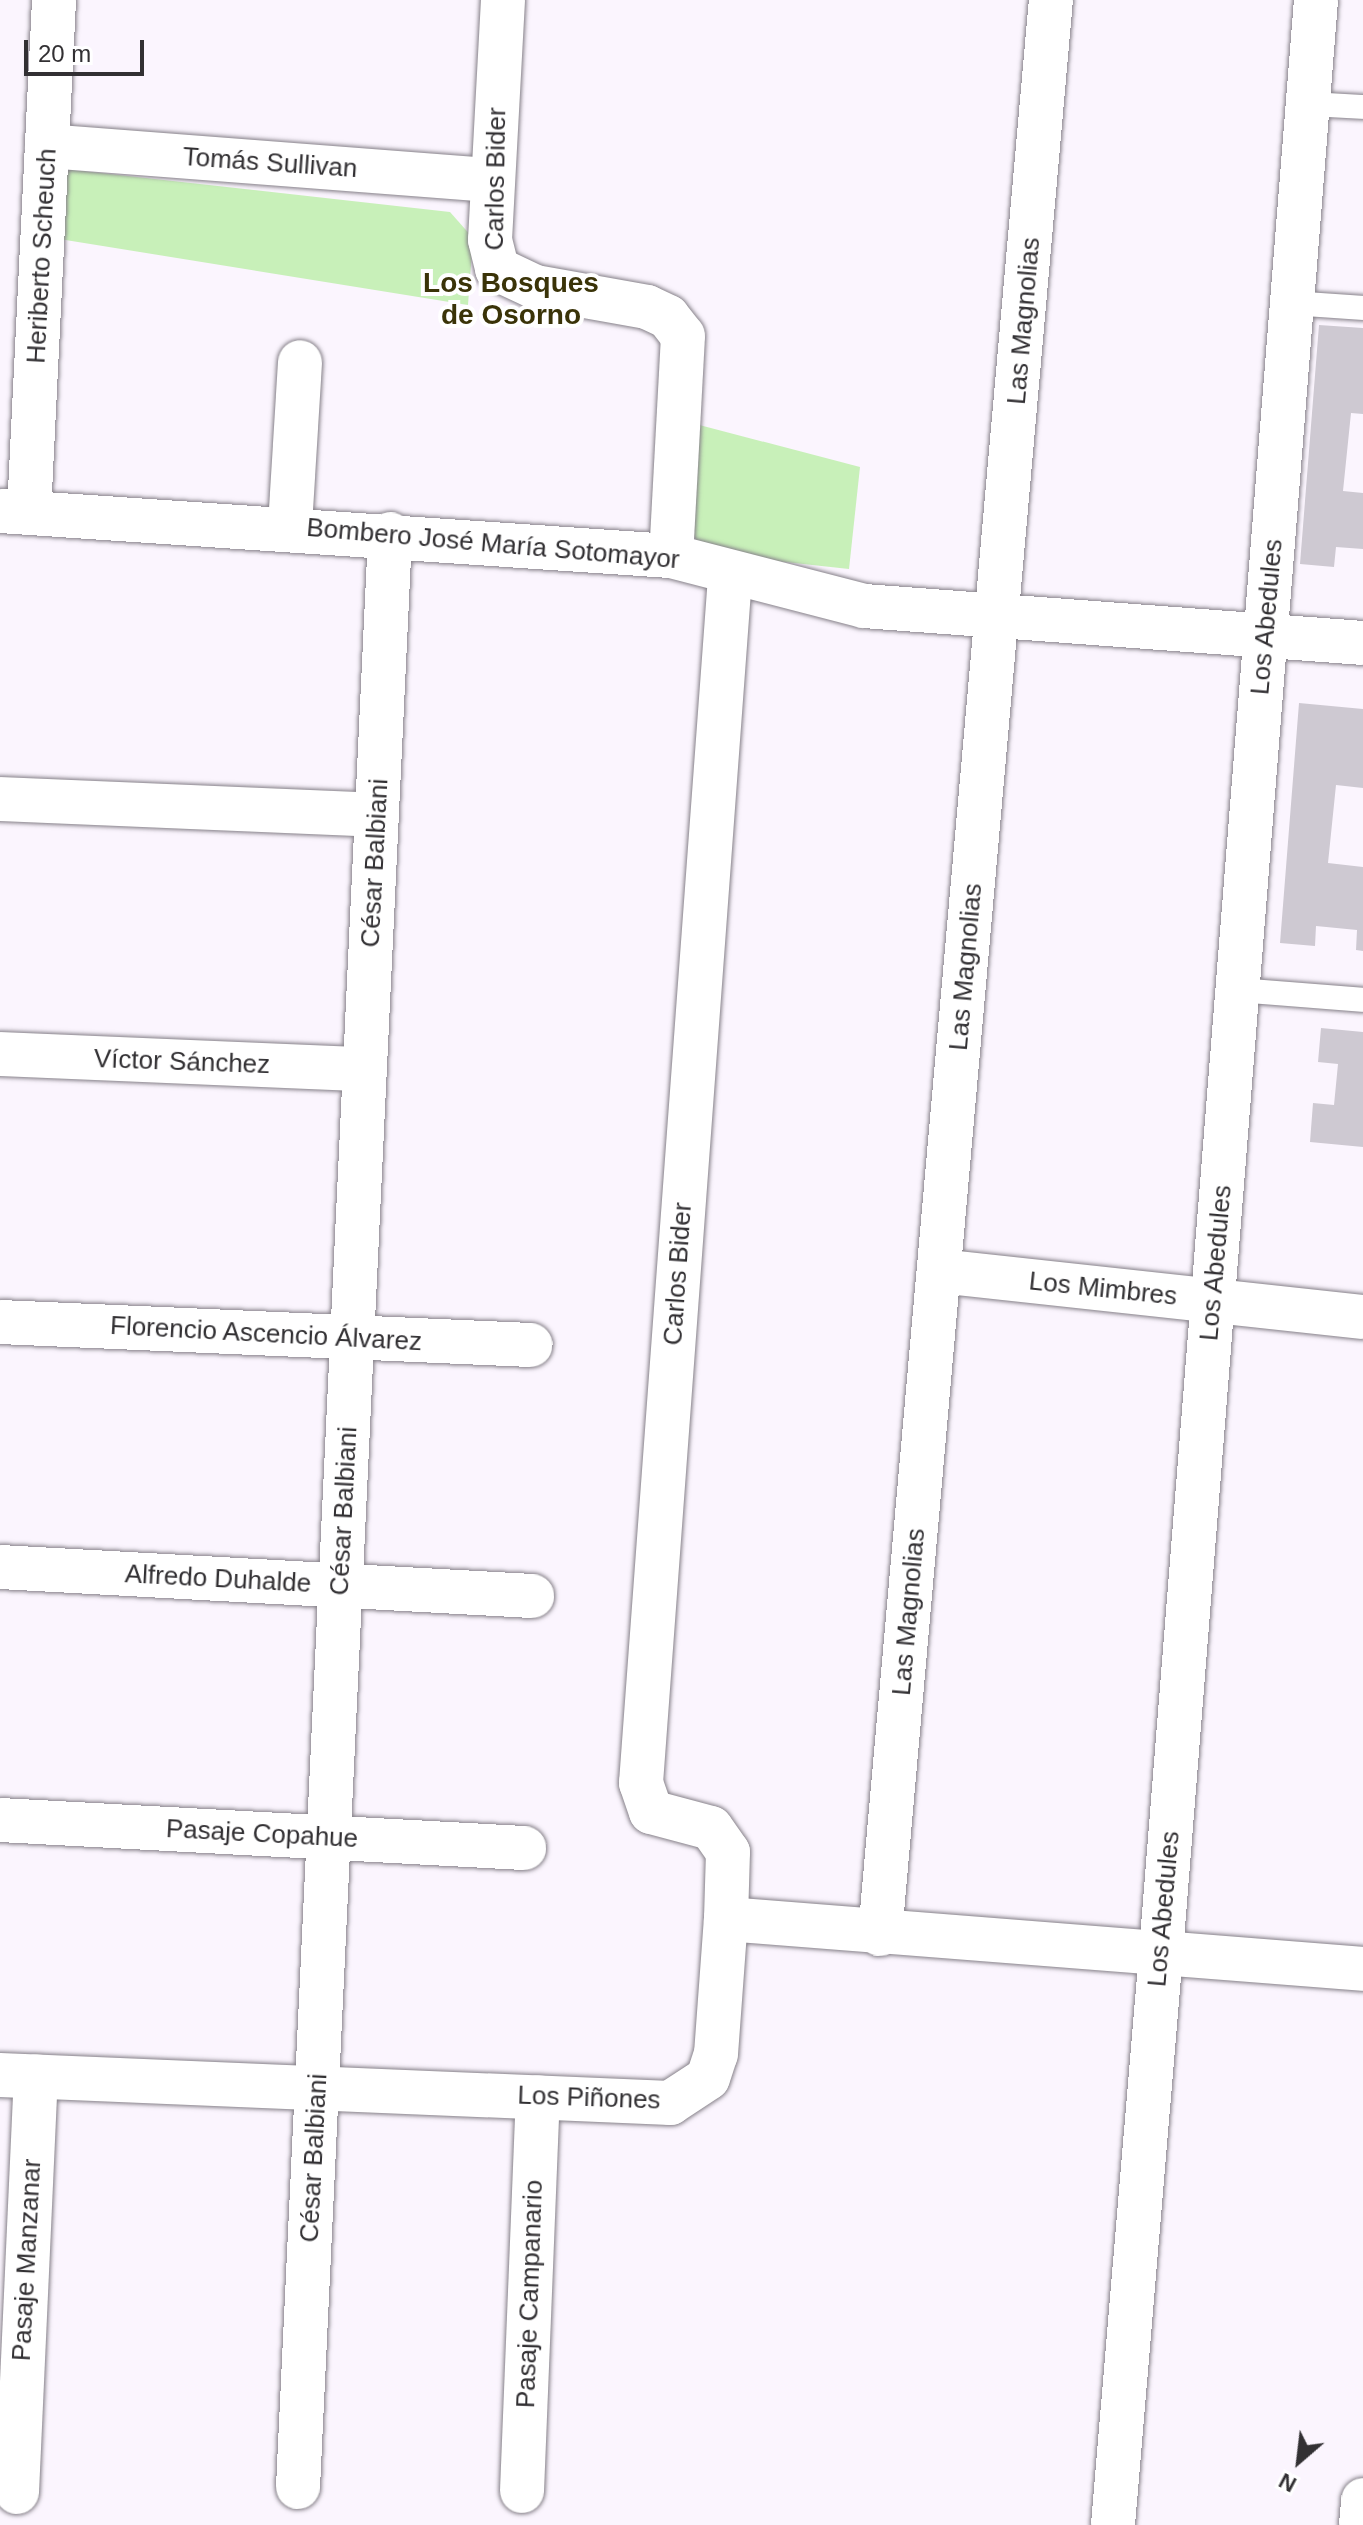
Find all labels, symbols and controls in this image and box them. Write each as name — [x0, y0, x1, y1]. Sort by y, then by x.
scale bar — [28, 24, 148, 74]
text: 20 m — [38, 40, 91, 67]
street label: Carlos Bider — [479, 107, 513, 251]
street label: Tomás Sullivan — [182, 141, 358, 185]
street label: Heriberto Scheuch — [21, 148, 63, 364]
street label: Las Magnolias — [1001, 236, 1047, 406]
district label: Los Bosques de Osorno — [423, 266, 599, 332]
street label: Bombero José María Sotomayor — [305, 512, 681, 576]
street label: Los Abedules — [1245, 537, 1289, 697]
street label: César Balbiani — [355, 778, 395, 948]
street label: Las Magnolias — [943, 882, 989, 1052]
street label: Víctor Sánchez — [93, 1043, 271, 1081]
street label: Los Abedules — [1194, 1183, 1238, 1343]
street label: Carlos Bider — [657, 1202, 699, 1346]
street label: Los Mimbres — [1027, 1266, 1179, 1312]
street label: Florencio Ascencio Álvarez — [109, 1310, 423, 1358]
street label: César Balbiani — [324, 1426, 364, 1596]
street label: Las Magnolias — [886, 1527, 932, 1697]
street label: Alfredo Duhalde — [124, 1559, 312, 1599]
street label: Pasaje Copahue — [165, 1813, 359, 1855]
street label: Los Abedules — [1142, 1829, 1186, 1989]
street label: César Balbiani — [294, 2073, 334, 2243]
street label: Los Piñones — [517, 2080, 661, 2116]
street label: Pasaje Manzanar — [6, 2158, 48, 2362]
street label: Pasaje Campanario — [510, 2179, 550, 2409]
north arrow — [1259, 2421, 1339, 2501]
text: N — [1275, 2468, 1300, 2497]

